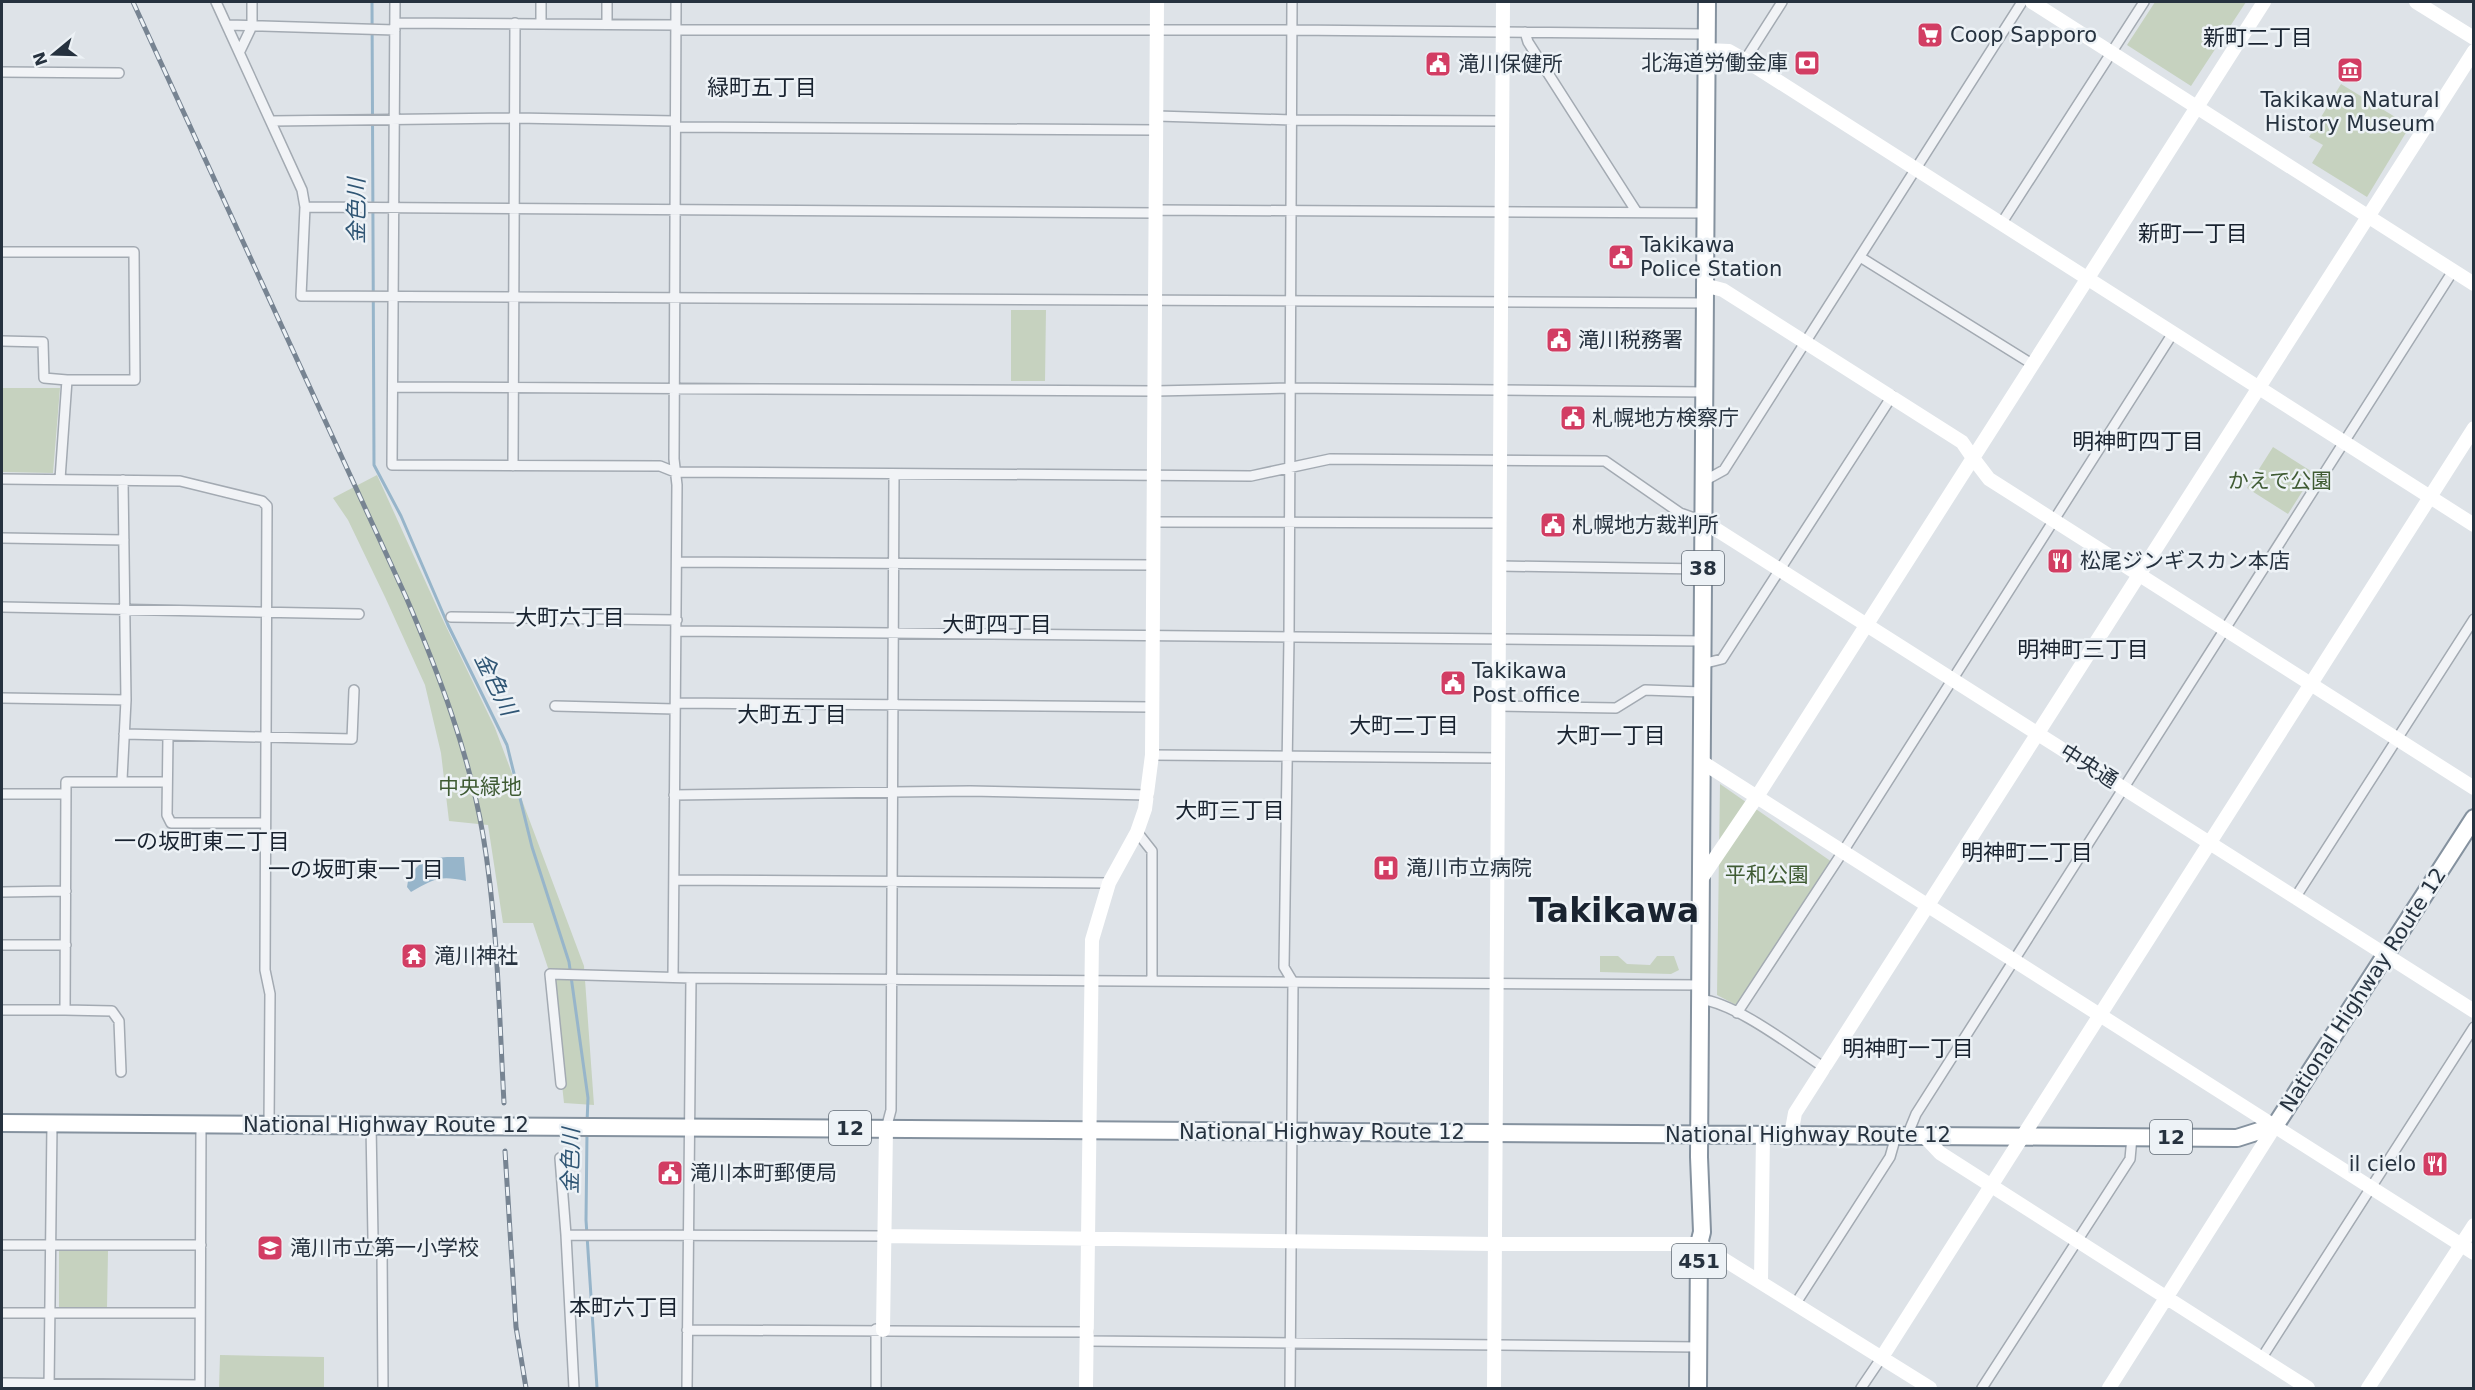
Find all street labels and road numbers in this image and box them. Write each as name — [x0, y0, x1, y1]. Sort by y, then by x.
road number: 38 — [1682, 551, 1724, 585]
street label: 中央通 — [2056, 739, 2122, 793]
street label: National Highway Route 12 — [2275, 864, 2451, 1116]
road number: 12 — [829, 1111, 871, 1145]
street label: National Highway Route 12 — [243, 1113, 529, 1137]
street label: National Highway Route 12 — [1179, 1120, 1465, 1144]
road number: 12 — [2150, 1120, 2192, 1154]
street label: National Highway Route 12 — [1665, 1123, 1951, 1147]
road number: 451 — [1672, 1244, 1726, 1278]

